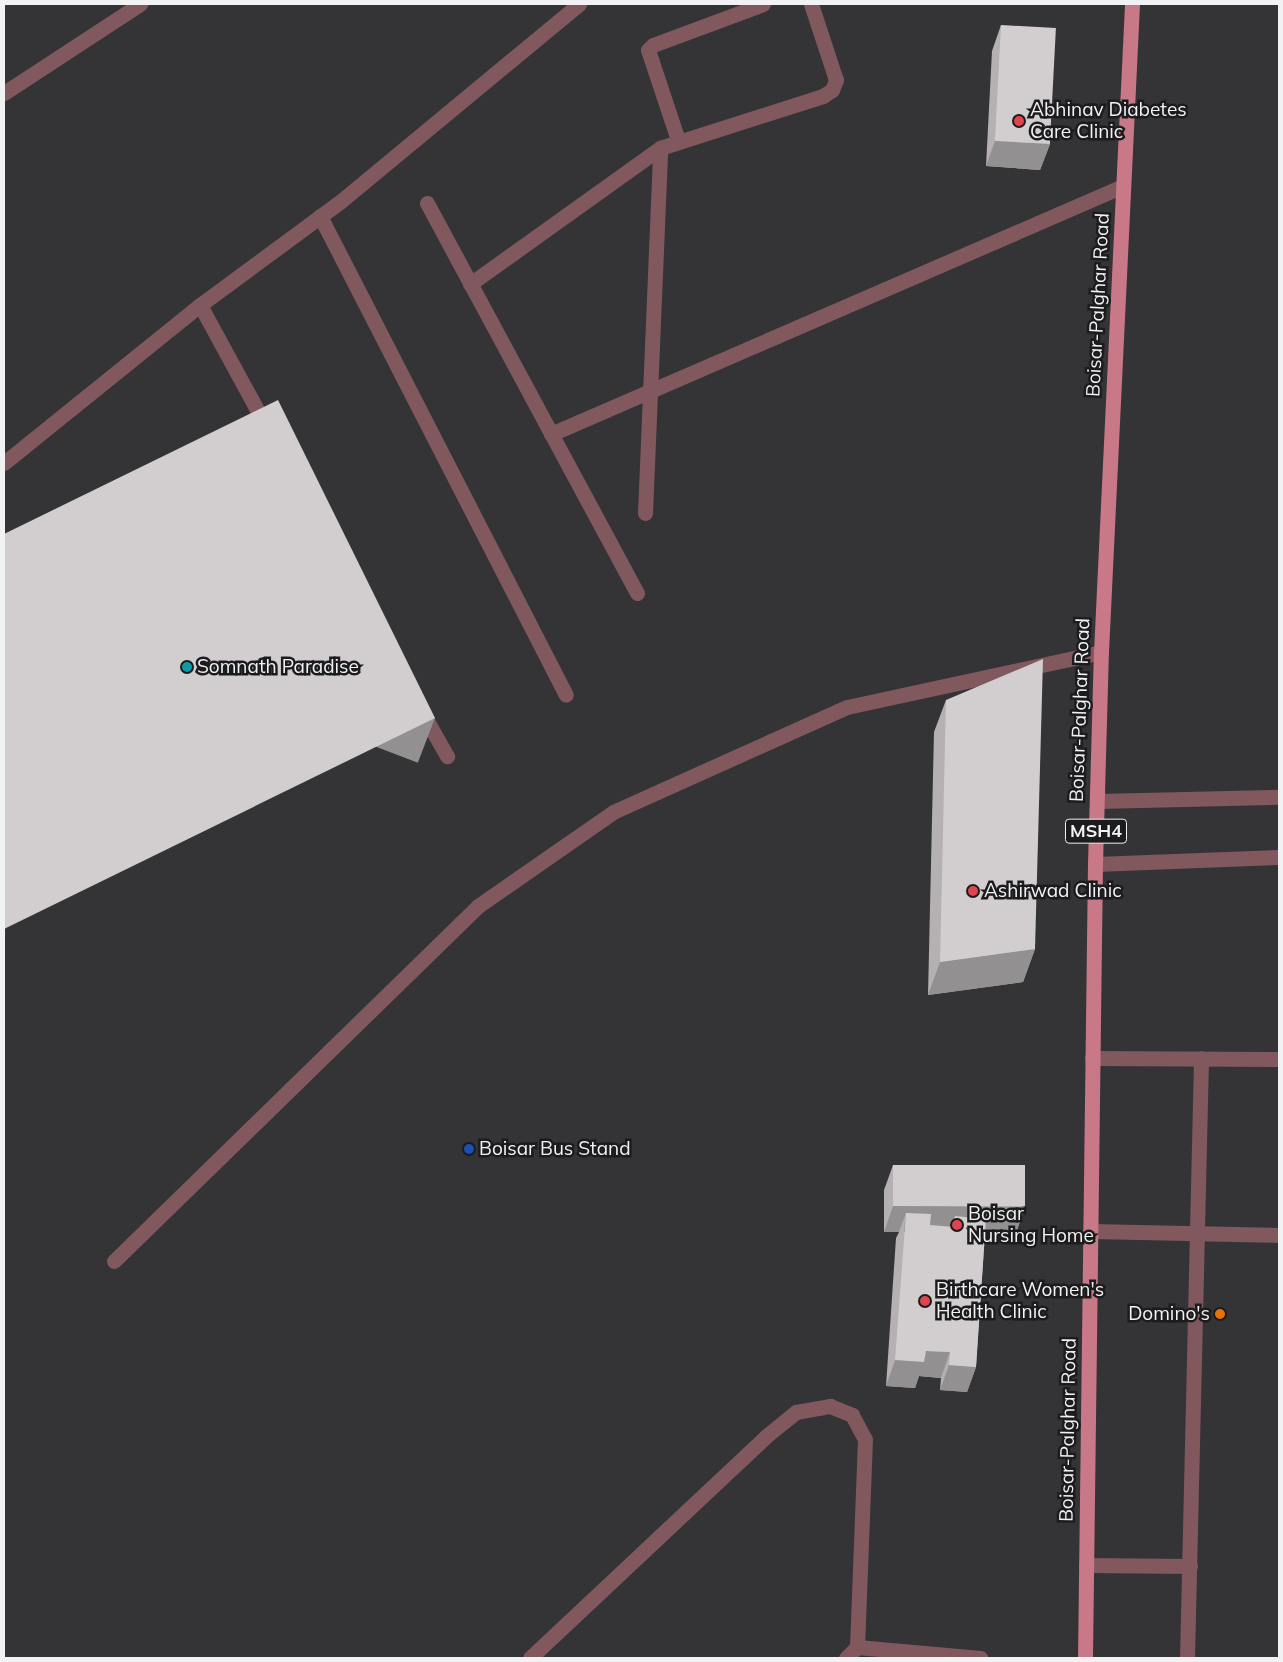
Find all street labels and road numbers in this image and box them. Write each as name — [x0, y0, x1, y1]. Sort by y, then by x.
street label: Boisar-Palghar Road — [1082, 213, 1114, 397]
street label: Boisar-Palghar Road — [1065, 618, 1095, 802]
road number: MSH4 — [1065, 816, 1127, 846]
street label: Boisar-Palghar Road — [1055, 1338, 1081, 1522]

